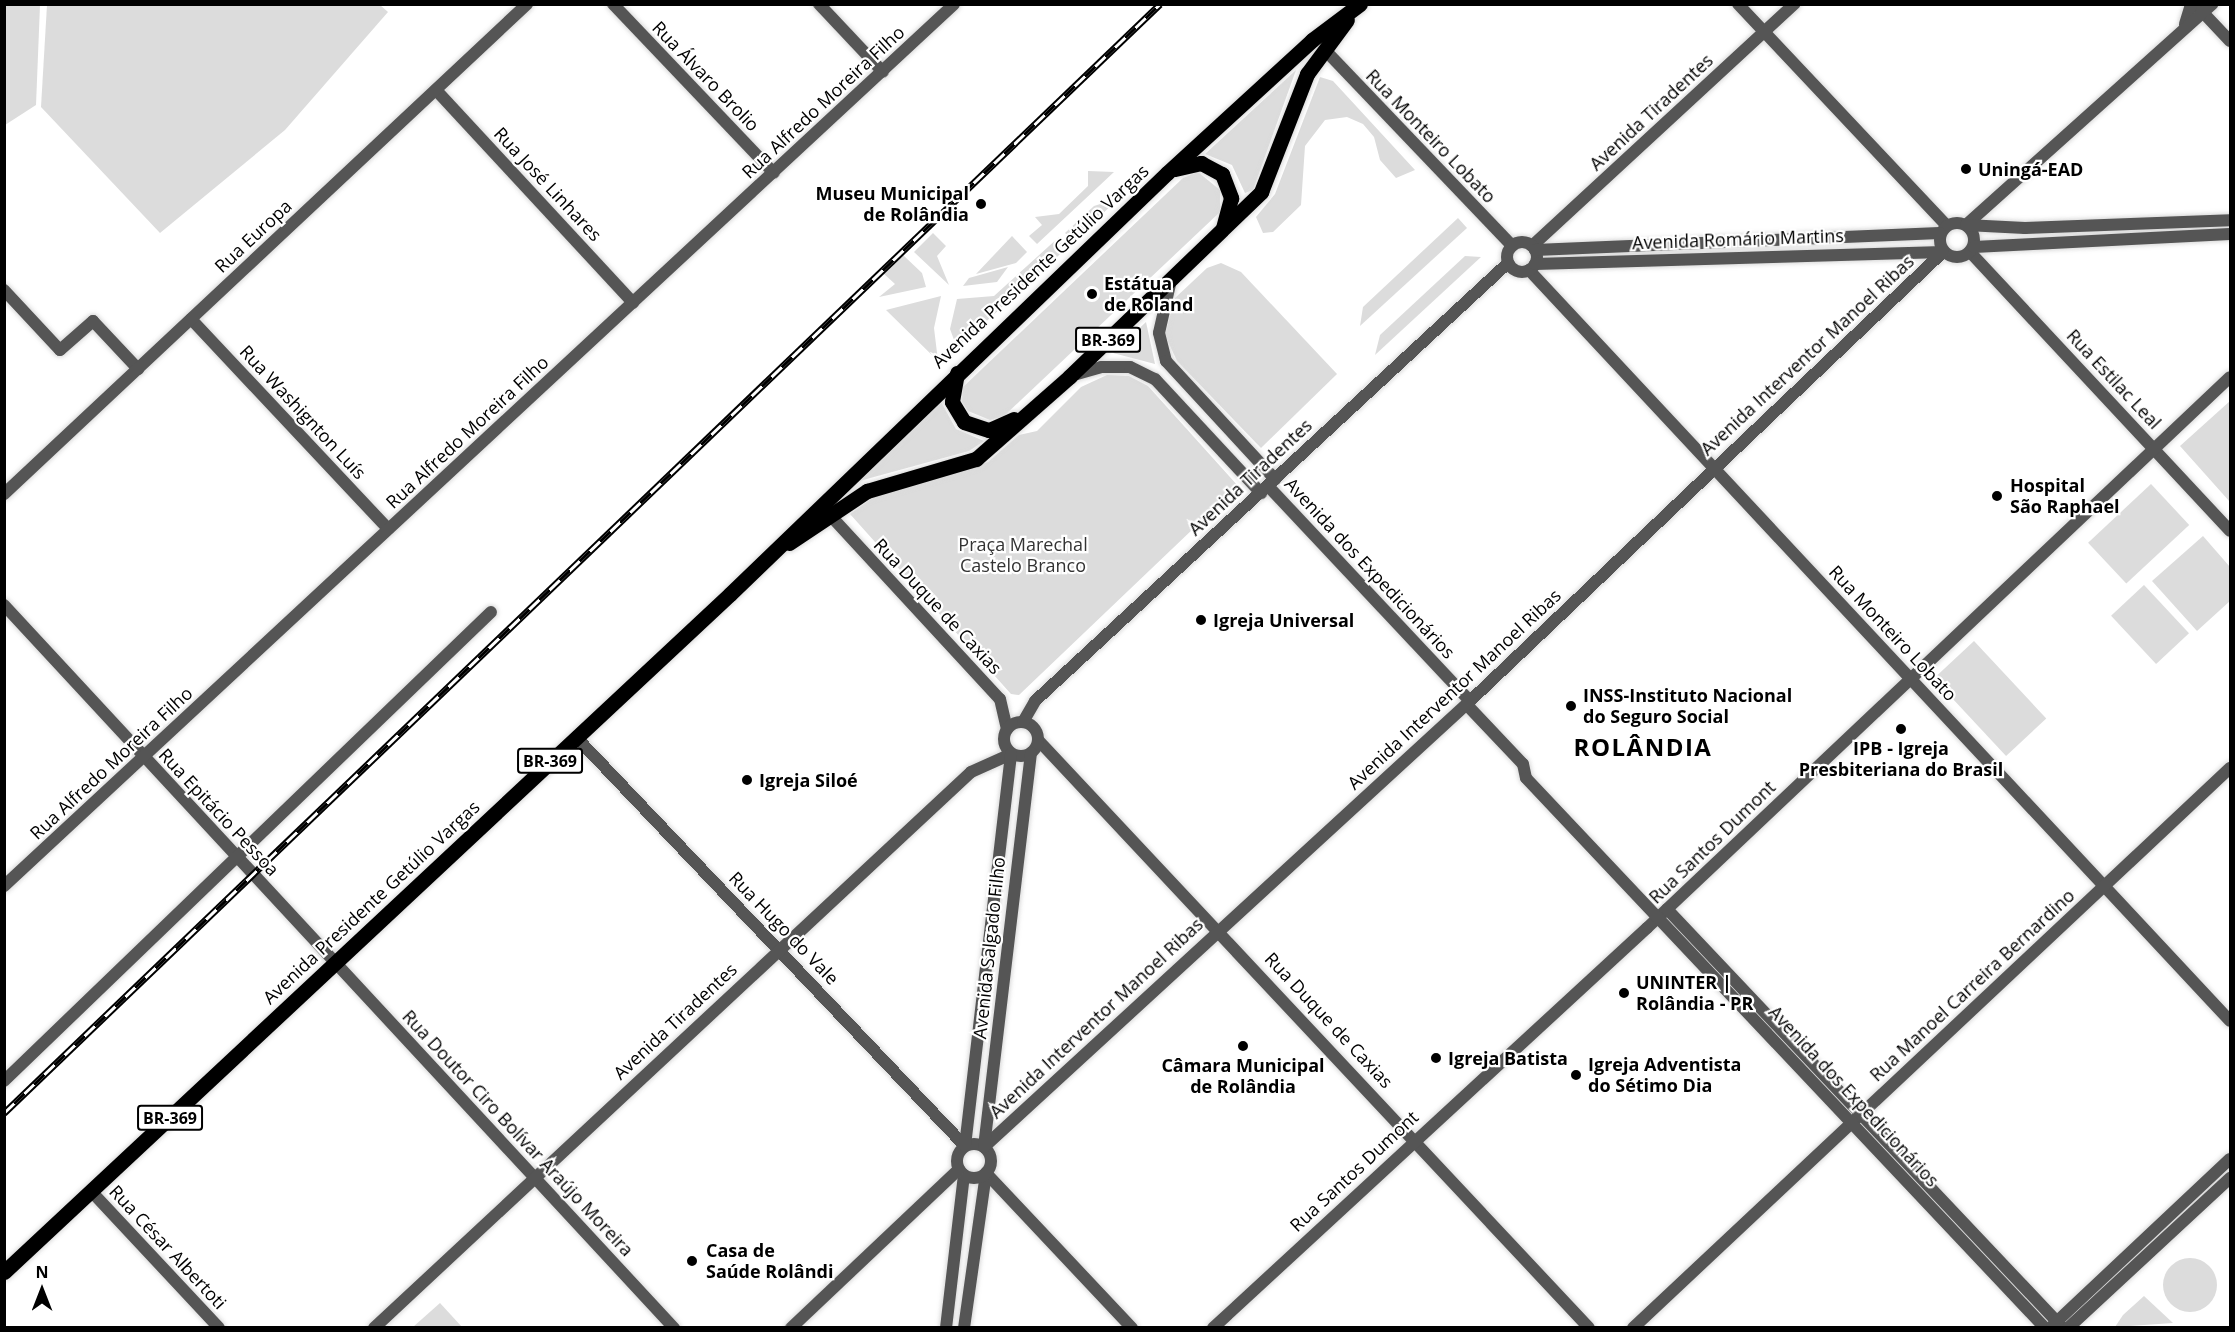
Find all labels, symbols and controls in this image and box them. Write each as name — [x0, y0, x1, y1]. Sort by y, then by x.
street label: Rua Álvaro Brolio — [648, 17, 764, 135]
street label: Rua Alfredo Moreira Filho — [737, 21, 909, 183]
street label: Avenida Tiradentes — [1585, 49, 1717, 175]
street label: Rua Monteiro Lobato — [1362, 65, 1500, 207]
street label: Rua José Linhares — [490, 123, 606, 245]
place label: Uningá-EAD — [1978, 158, 2083, 180]
street label: Avenida Presidente Getúlio Vargas — [927, 160, 1153, 372]
marker: Uningá-EAD — [1959, 162, 1973, 176]
place label: Museu Municipal de Rolândia — [815, 183, 969, 226]
street label: Rua Europa — [210, 195, 296, 277]
marker: Museu Municipal de Rolândia — [974, 197, 988, 211]
street label: Avenida Romário Martins — [1632, 225, 1844, 253]
street label: Avenida Interventor Manoel Ribas — [1696, 250, 1918, 460]
place label: Estátua de Roland — [1104, 273, 1193, 316]
marker: Estátua de Roland — [1085, 287, 1099, 301]
street label: Rua Estilac Leal — [2062, 325, 2166, 433]
road number: BR-369 — [1075, 327, 1141, 353]
street label: Rua Washignton Luís — [235, 341, 371, 483]
street label: Rua Alfredo Moreira Filho — [381, 351, 553, 513]
street label: Avenida Tiradentes — [1184, 414, 1316, 540]
street label: Avenida dos Expedicionários — [1281, 473, 1459, 663]
place label: Hospital São Raphael — [2010, 475, 2120, 518]
marker: Hospital São Raphael — [1988, 487, 2006, 505]
street label: Rua Duque de Caxias — [870, 534, 1006, 678]
park label: Praça Marechal Castelo Branco — [958, 534, 1088, 576]
street label: Rua Monteiro Lobato — [1825, 561, 1961, 705]
street label: Avenida Interventor Manoel Ribas — [1343, 584, 1565, 794]
place label: Igreja Universal — [1213, 609, 1354, 631]
marker: Igreja Universal — [1194, 613, 1208, 627]
street label: Rua Alfredo Moreira Filho — [25, 682, 197, 844]
place label: INSS-Instituto Nacional do Seguro Social — [1583, 685, 1792, 728]
marker: INSS-Instituto Nacional do Seguro Social — [1564, 699, 1578, 713]
marker: IPB - Igreja Presbiteriana do Brasil — [1894, 722, 1908, 736]
district label: ROLÂNDIA — [1574, 733, 1712, 761]
place label: IPB - Igreja Presbiteriana do Brasil — [1799, 738, 2003, 780]
street label: Rua Epitácio Pessoa — [154, 744, 284, 880]
road number: BR-369 — [517, 748, 583, 774]
place label: Igreja Siloé — [759, 769, 858, 791]
marker: Igreja Siloé — [740, 773, 754, 787]
street label: Rua Santos Dumont — [1644, 776, 1780, 908]
street label: Avenida Presidente Getúlio Vargas — [258, 796, 484, 1008]
street label: Avenida Salgado Filho — [969, 856, 1009, 1040]
street label: Rua Hugo do Vale — [725, 867, 843, 989]
street label: Rua Manoel Carreira Bernardino — [1865, 884, 2079, 1086]
street label: Avenida Interventor Manoel Ribas — [985, 913, 1207, 1123]
street label: Rua Duque de Caxias — [1261, 948, 1397, 1092]
street label: Avenida Tiradentes — [609, 958, 741, 1084]
place label: UNINTER | Rolândia - PR — [1636, 972, 1753, 1014]
marker: UNINTER | Rolândia - PR — [1617, 986, 1631, 1000]
street label: Avenida dos Expedicionários — [1765, 1001, 1943, 1191]
street label: Rua Doutor Ciro Bolívar Araújo Moreira — [398, 1005, 638, 1261]
marker: Câmara Municipal de Rolândia — [1236, 1039, 1250, 1053]
place label: Igreja Batista — [1448, 1047, 1568, 1069]
marker: Igreja Batista — [1429, 1051, 1443, 1065]
place label: Igreja Adventista do Sétimo Dia — [1588, 1054, 1741, 1096]
place label: Câmara Municipal de Rolândia — [1161, 1055, 1325, 1098]
marker: Igreja Adventista do Sétimo Dia — [1569, 1068, 1583, 1082]
road number: BR-369 — [137, 1105, 203, 1131]
street label: Rua Santos Dumont — [1285, 1106, 1423, 1236]
street label: Rua César Albertoti — [105, 1181, 231, 1313]
place label: Casa de Saúde Rolândi — [706, 1240, 833, 1282]
marker: Casa de Saúde Rolândi — [683, 1252, 701, 1270]
north arrow — [12, 1260, 72, 1320]
text: N — [35, 1261, 49, 1283]

